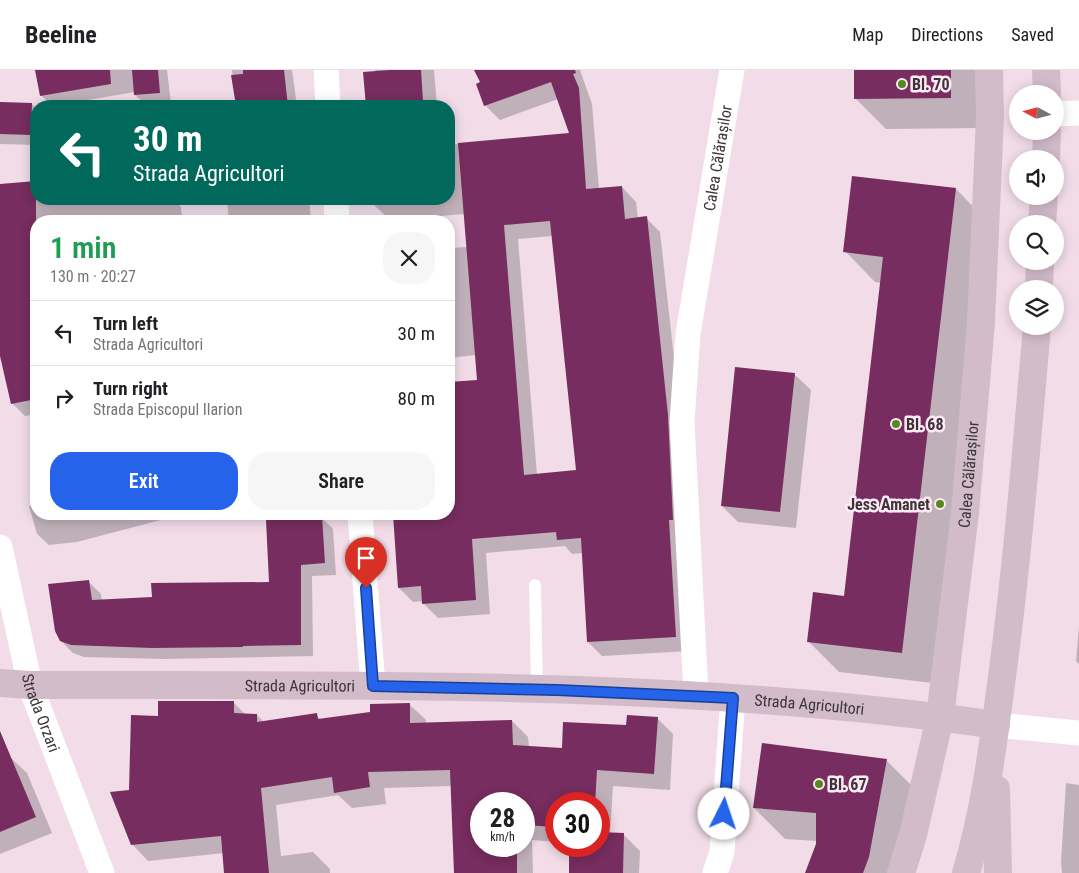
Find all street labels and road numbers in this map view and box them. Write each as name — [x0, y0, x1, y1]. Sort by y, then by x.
street label: Calea Călărașilor — [699, 103, 736, 212]
street label: Calea Călărașilor — [954, 420, 982, 529]
street label: Strada Orzari — [18, 672, 64, 755]
street label: Strada Agricultori — [245, 676, 355, 695]
street label: Strada Agricultori — [754, 690, 865, 718]

